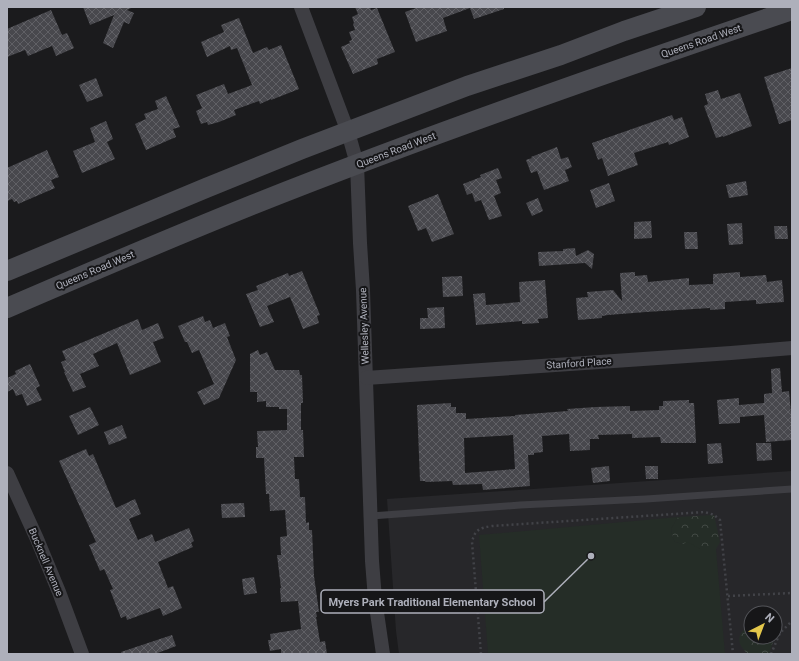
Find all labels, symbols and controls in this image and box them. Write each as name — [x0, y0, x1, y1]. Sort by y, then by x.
street label: Queens Road West — [659, 22, 743, 60]
street label: Queens Road West — [355, 130, 437, 170]
street label: Queens Road West — [54, 249, 136, 291]
street label: Wellesley Avenue — [357, 287, 371, 365]
street label: Stanford Place — [546, 355, 612, 371]
street label: Bucknell Avenue — [27, 526, 65, 598]
callout: Myers Park Traditional Elementary School — [321, 590, 544, 613]
text: Myers Park Traditional Elementary School — [328, 596, 536, 609]
north arrow — [743, 605, 783, 645]
text: N — [762, 611, 777, 626]

